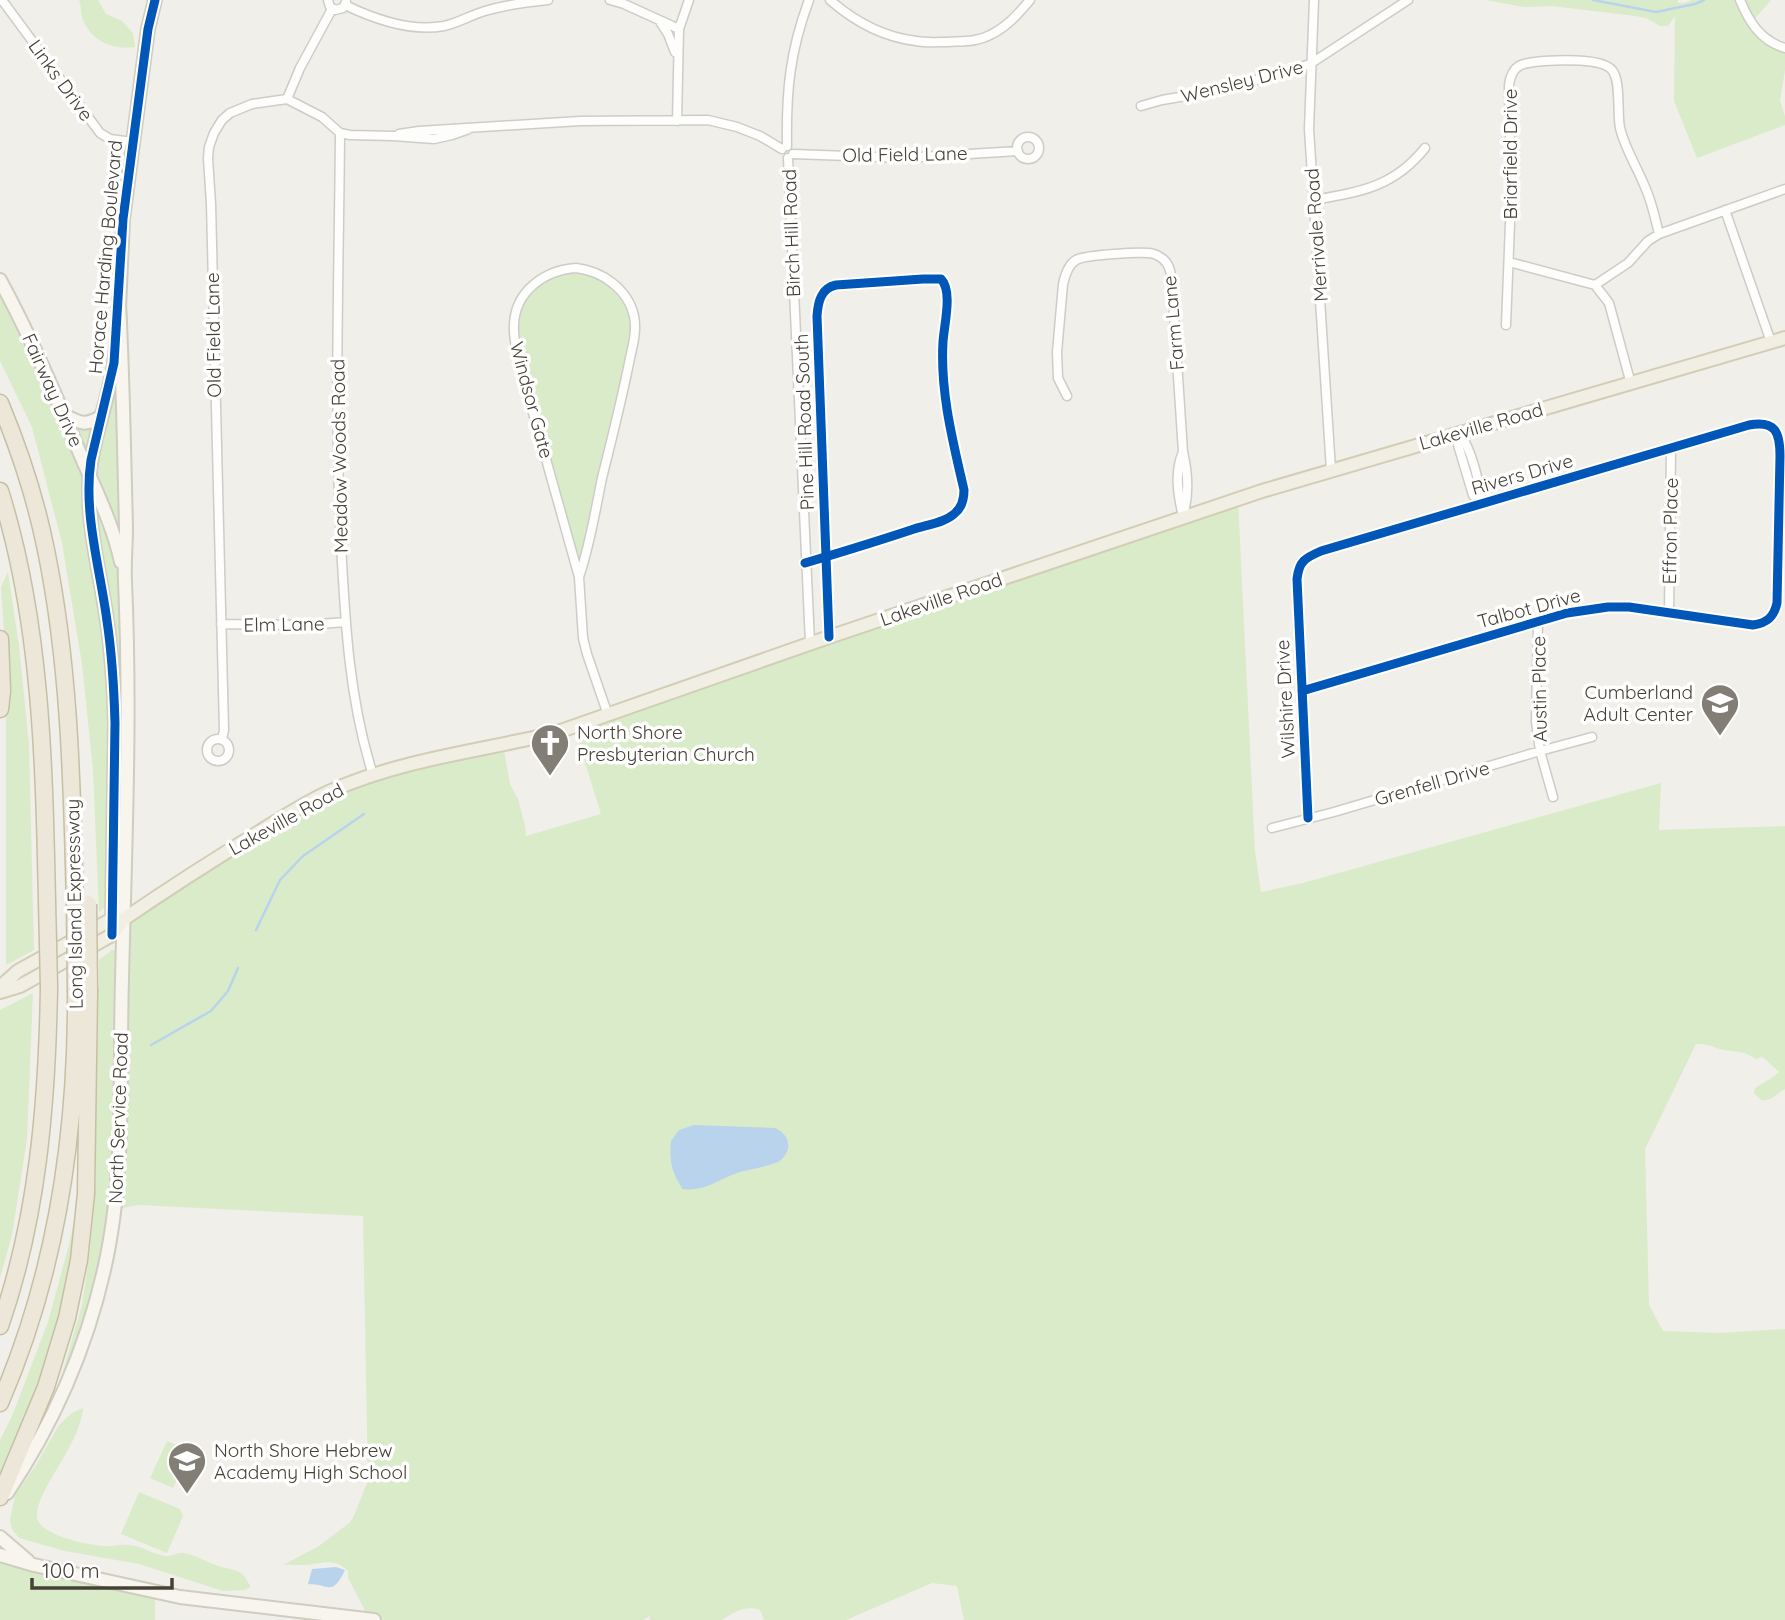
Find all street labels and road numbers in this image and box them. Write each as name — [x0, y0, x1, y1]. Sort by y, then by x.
street label: Links Drive — [23, 34, 99, 126]
street label: Wensley Drive — [1178, 54, 1306, 108]
street label: Briarfield Drive — [1498, 89, 1522, 219]
street label: Horace Harding Boulevard — [83, 139, 127, 375]
street label: Old Field Lane — [842, 141, 968, 167]
street label: Merrivale Road — [1299, 167, 1333, 303]
street label: Birch Hill Road — [777, 169, 805, 297]
street label: Old Field Lane — [200, 272, 226, 398]
street label: Farm Lane — [1157, 275, 1189, 371]
street label: Fairway Drive — [17, 329, 89, 451]
street label: Pine Hill Road South — [789, 333, 819, 511]
street label: Windsor Gate — [505, 339, 559, 461]
street label: Meadow Woods Road — [325, 359, 353, 553]
street label: Lakeville Road — [1416, 397, 1546, 455]
street label: Rivers Drive — [1468, 448, 1576, 500]
street label: Effron Place — [1657, 477, 1683, 585]
street label: Lakeville Road — [877, 567, 1005, 631]
street label: Talbot Drive — [1475, 583, 1583, 633]
street label: Elm Lane — [243, 611, 325, 637]
street label: Austin Place — [1526, 636, 1552, 742]
street label: Wilshire Drive — [1270, 639, 1300, 759]
street label: Grenfell Drive — [1372, 755, 1492, 811]
street label: Lakeville Road — [224, 778, 348, 860]
street label: Long Island Expressway — [60, 799, 88, 1009]
street label: North Service Road — [103, 1032, 133, 1204]

